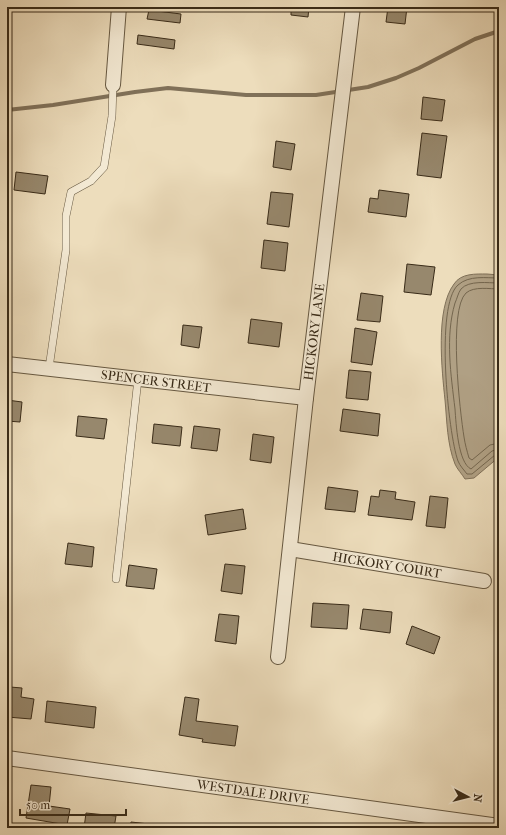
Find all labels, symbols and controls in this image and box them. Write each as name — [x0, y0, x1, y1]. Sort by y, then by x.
street label: HICKORY LANE — [301, 283, 327, 381]
street label: SPENCER STREET — [100, 367, 212, 395]
street label: HICKORY COURT — [331, 549, 443, 581]
street label: WESTDALE DRIVE — [195, 777, 310, 807]
north arrow — [448, 777, 488, 817]
scale bar — [20, 791, 126, 817]
text: N — [470, 793, 484, 804]
text: 50 m — [26, 798, 50, 812]

